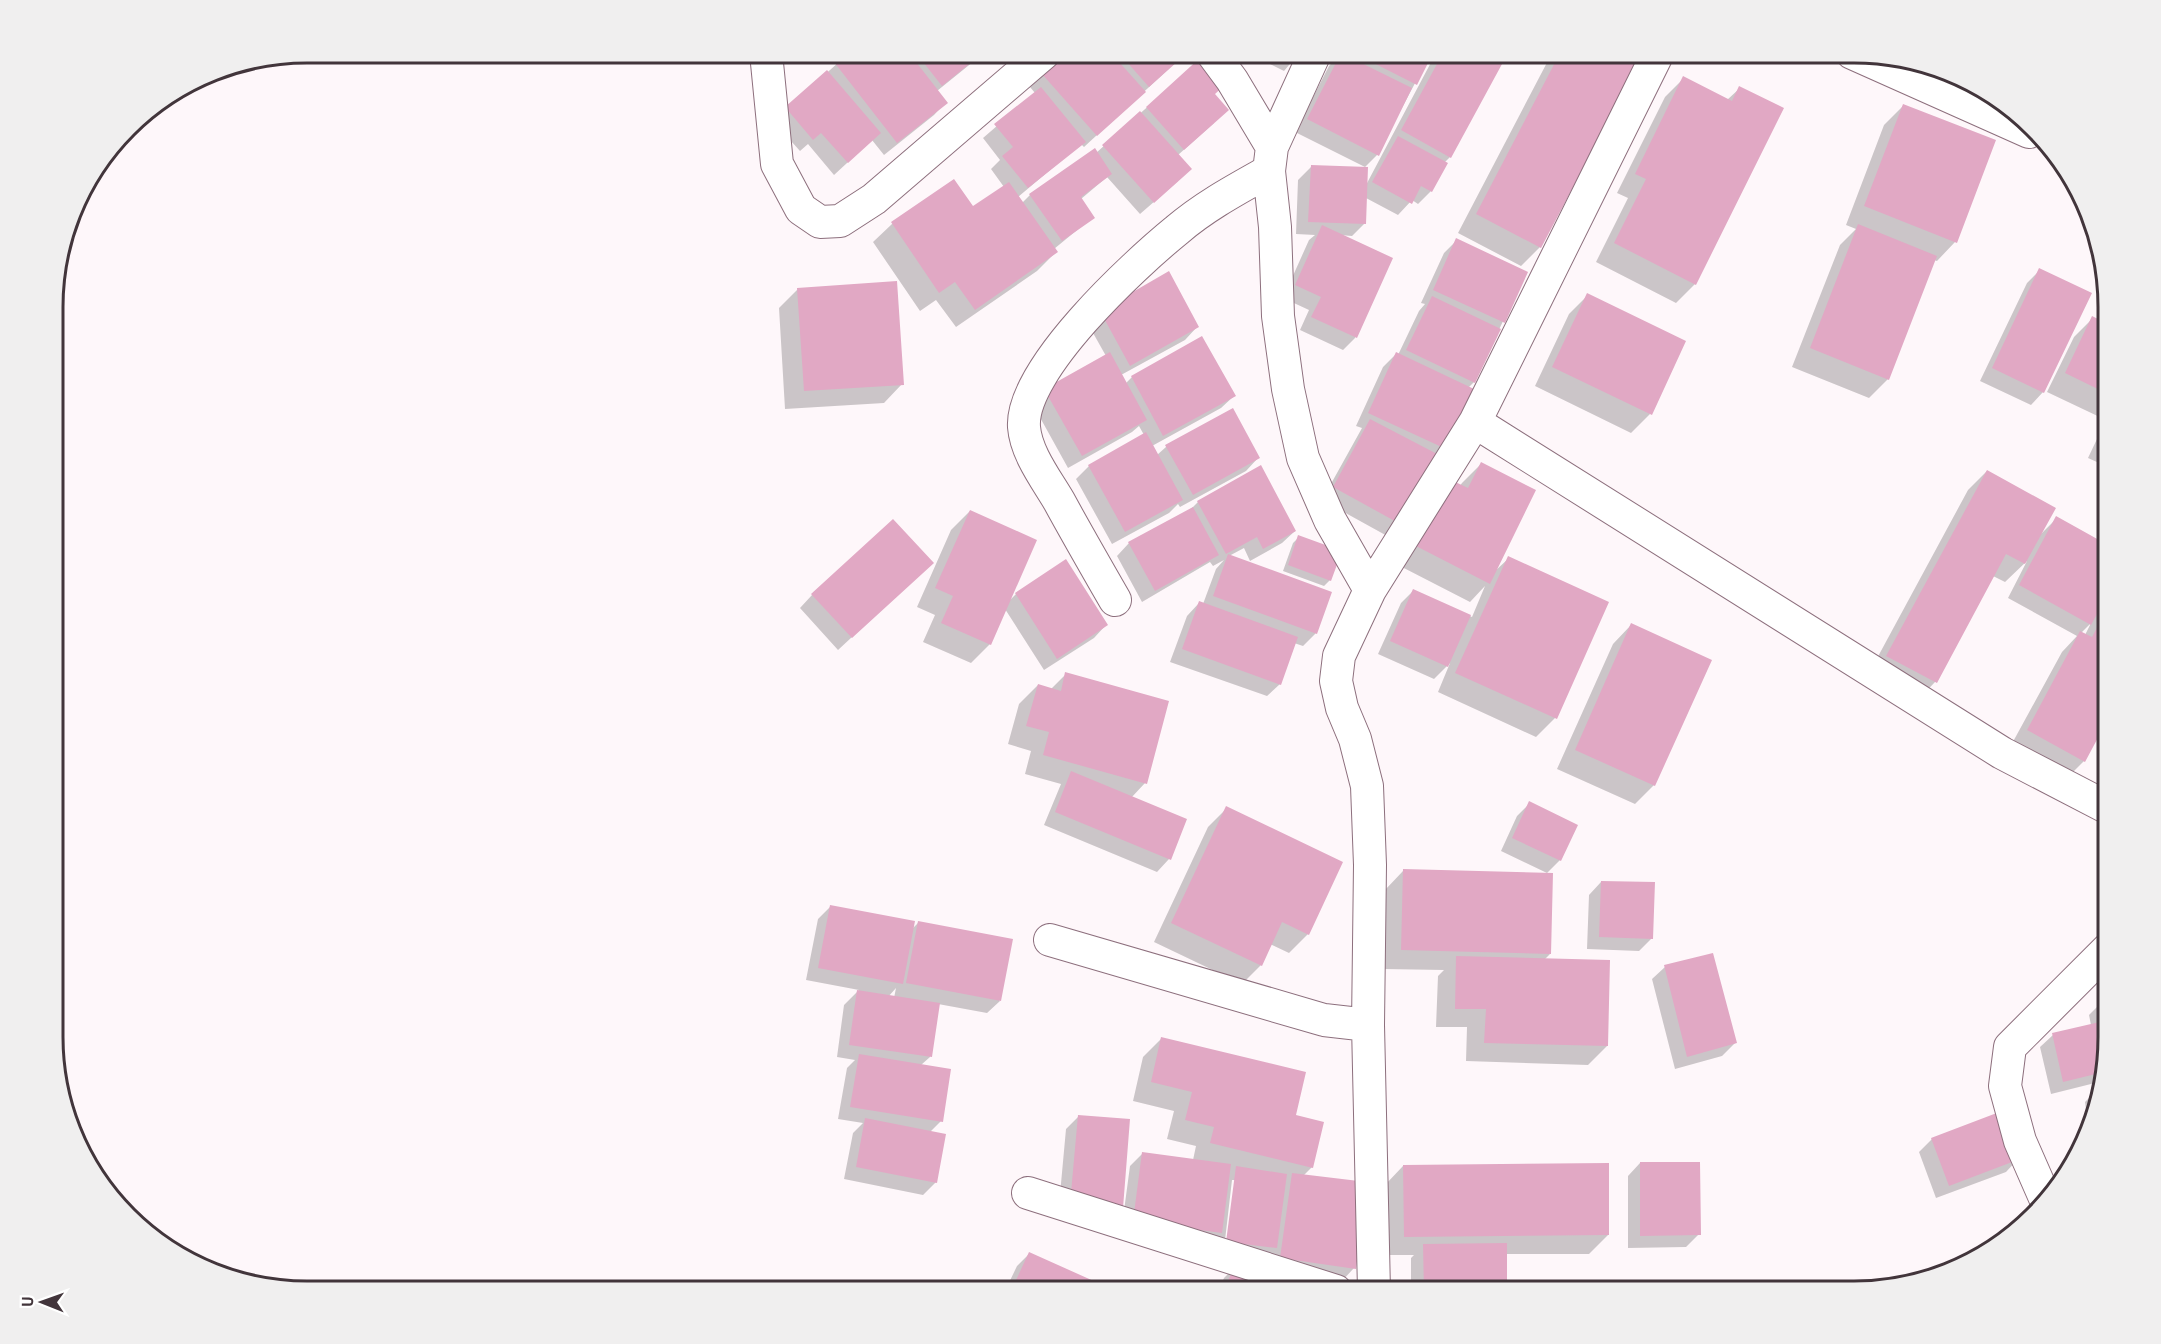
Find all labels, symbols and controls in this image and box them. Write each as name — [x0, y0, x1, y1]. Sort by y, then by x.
north arrow — [12, 1272, 72, 1332]
text: U — [17, 1297, 37, 1307]

